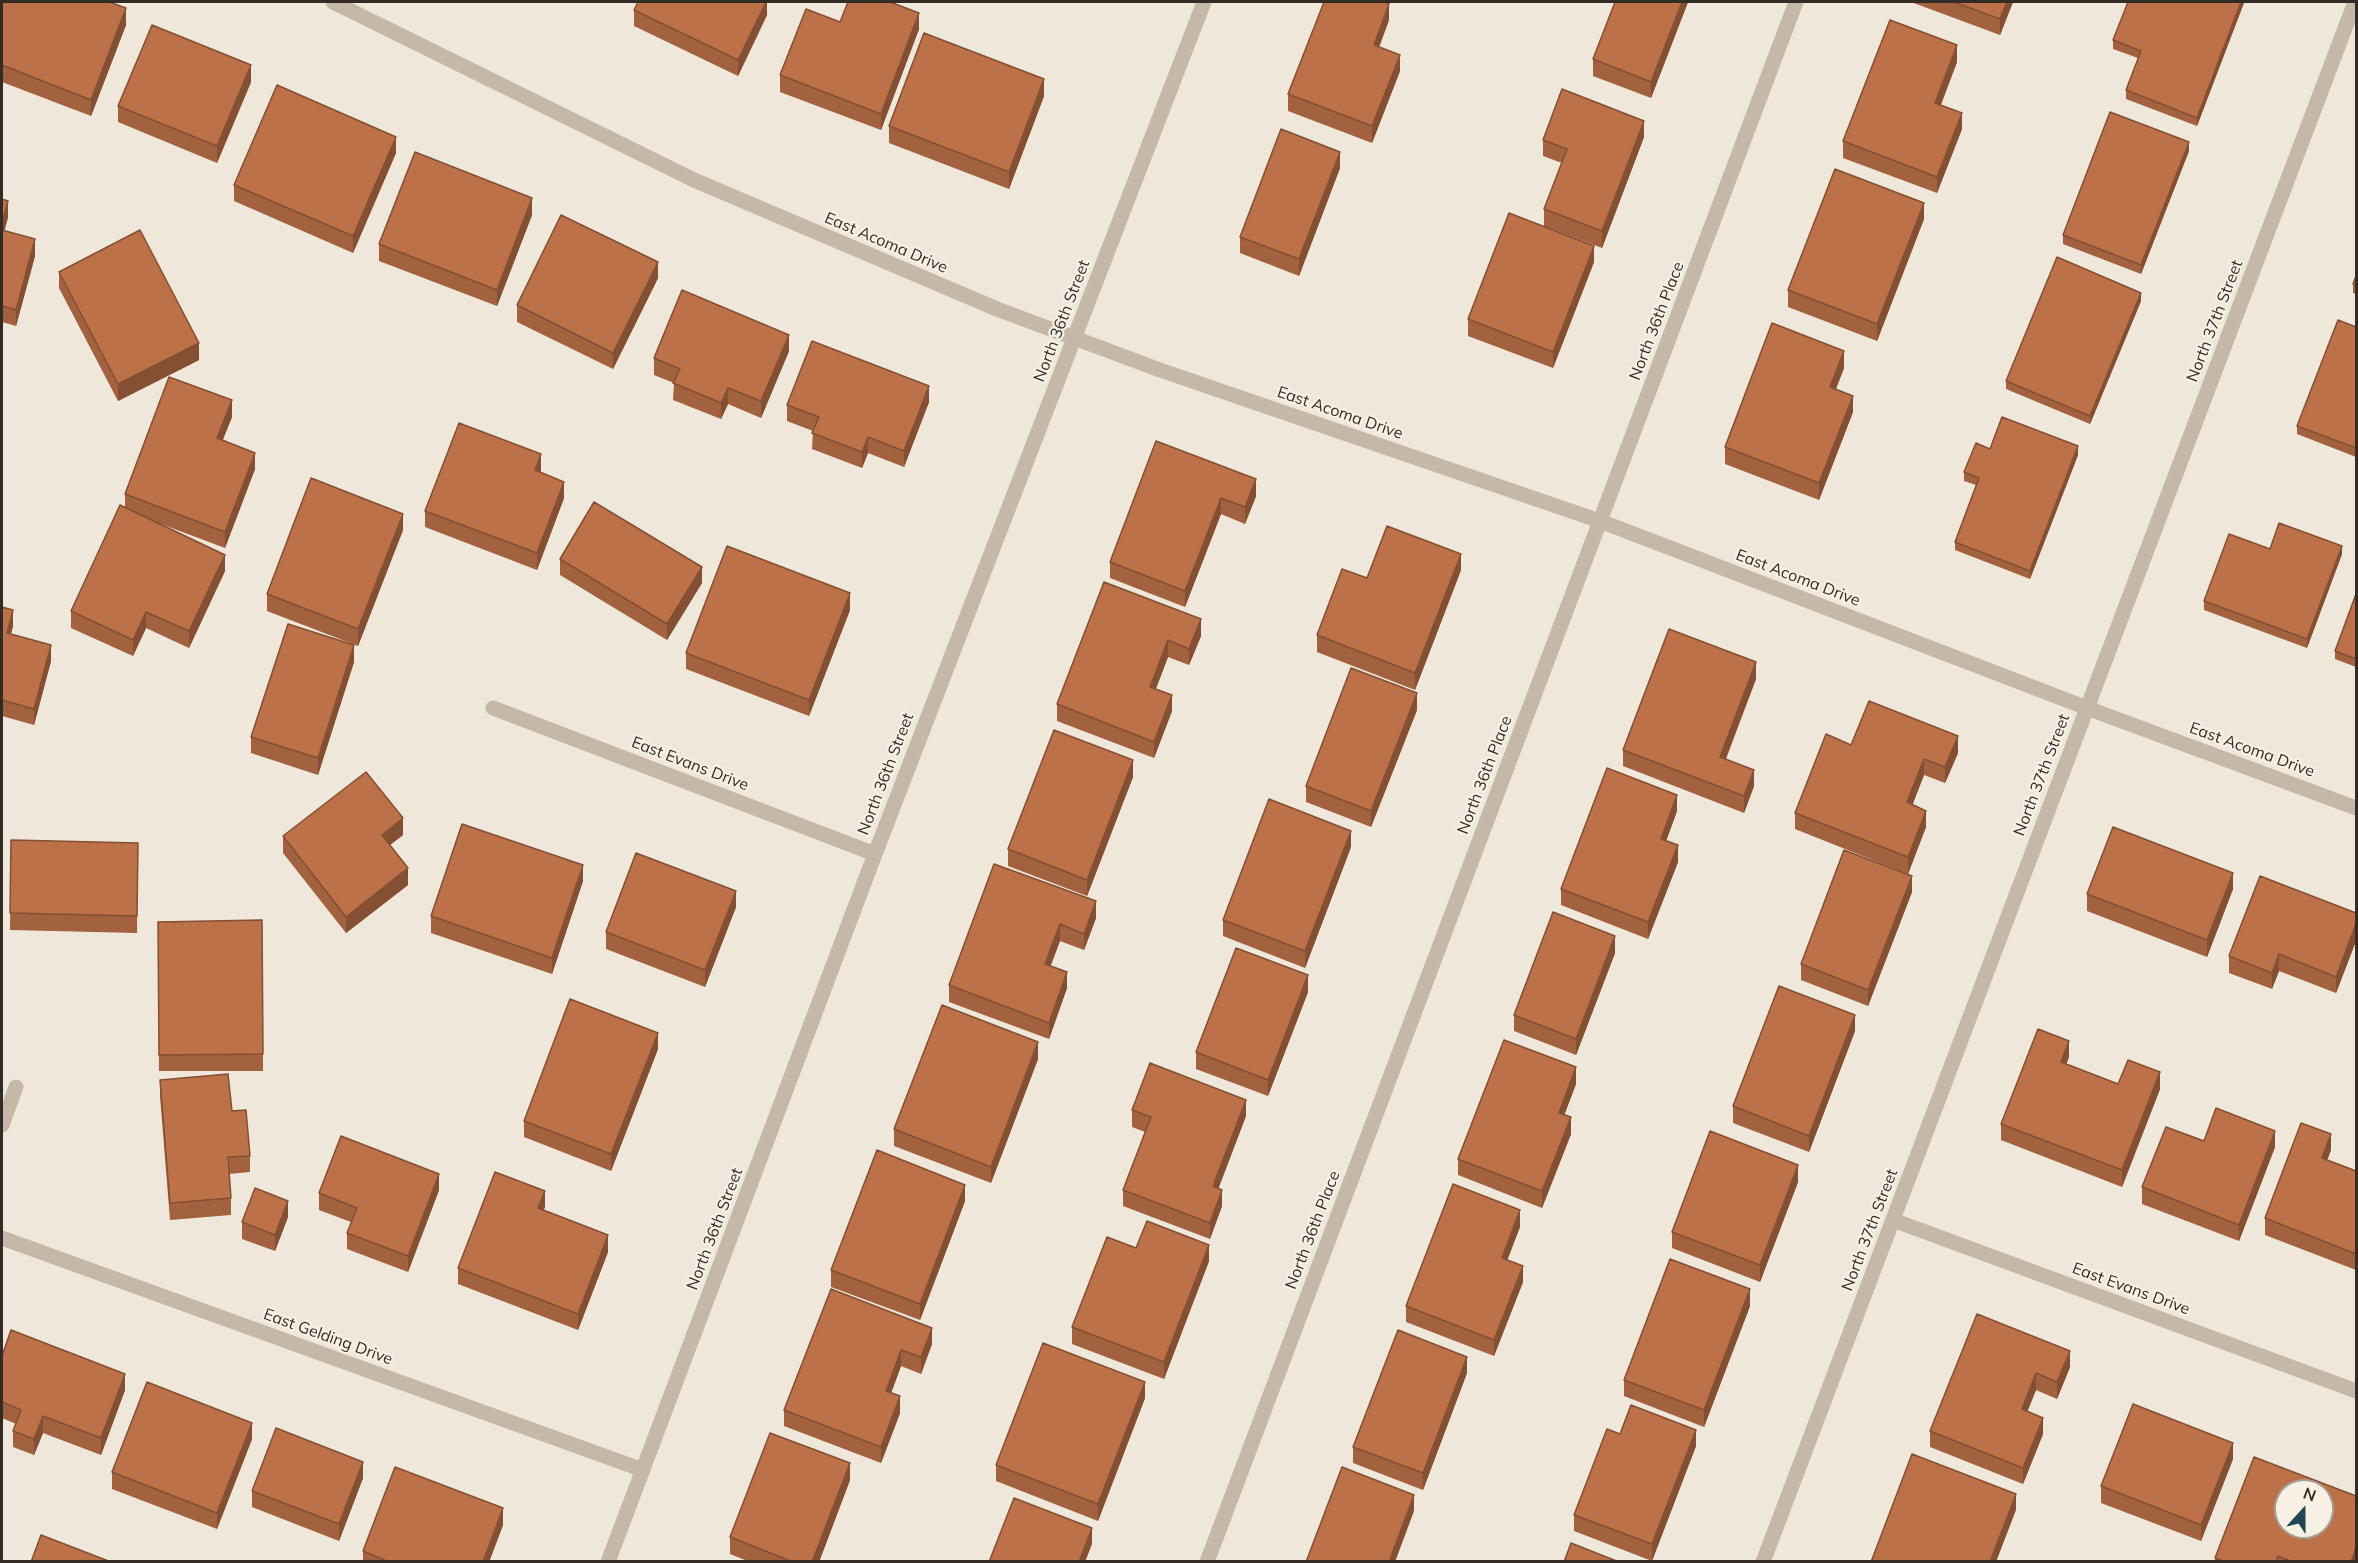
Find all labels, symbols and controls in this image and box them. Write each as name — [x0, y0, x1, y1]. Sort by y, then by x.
street label: East Acoma Drive — [822, 208, 950, 278]
street label: North 36th Street — [1030, 257, 1094, 385]
street label: North 37th Street — [2183, 257, 2247, 385]
street label: North 36th Place — [1626, 259, 1688, 383]
street label: East Acoma Drive — [1275, 383, 1405, 443]
street label: East Acoma Drive — [1733, 545, 1863, 611]
street label: North 36th Street — [854, 710, 918, 838]
street label: North 37th Street — [2010, 711, 2074, 839]
street label: North 36th Place — [1454, 713, 1516, 837]
street label: East Acoma Drive — [2187, 718, 2317, 782]
street label: East Evans Drive — [629, 733, 751, 795]
street label: North 36th Street — [683, 1165, 747, 1293]
street label: North 37th Street — [1838, 1166, 1902, 1294]
street label: North 36th Place — [1282, 1168, 1344, 1292]
street label: East Evans Drive — [2070, 1259, 2192, 1319]
street label: East Gelding Drive — [261, 1305, 395, 1369]
north arrow — [2274, 1479, 2334, 1539]
text: N — [2301, 1483, 2319, 1506]

